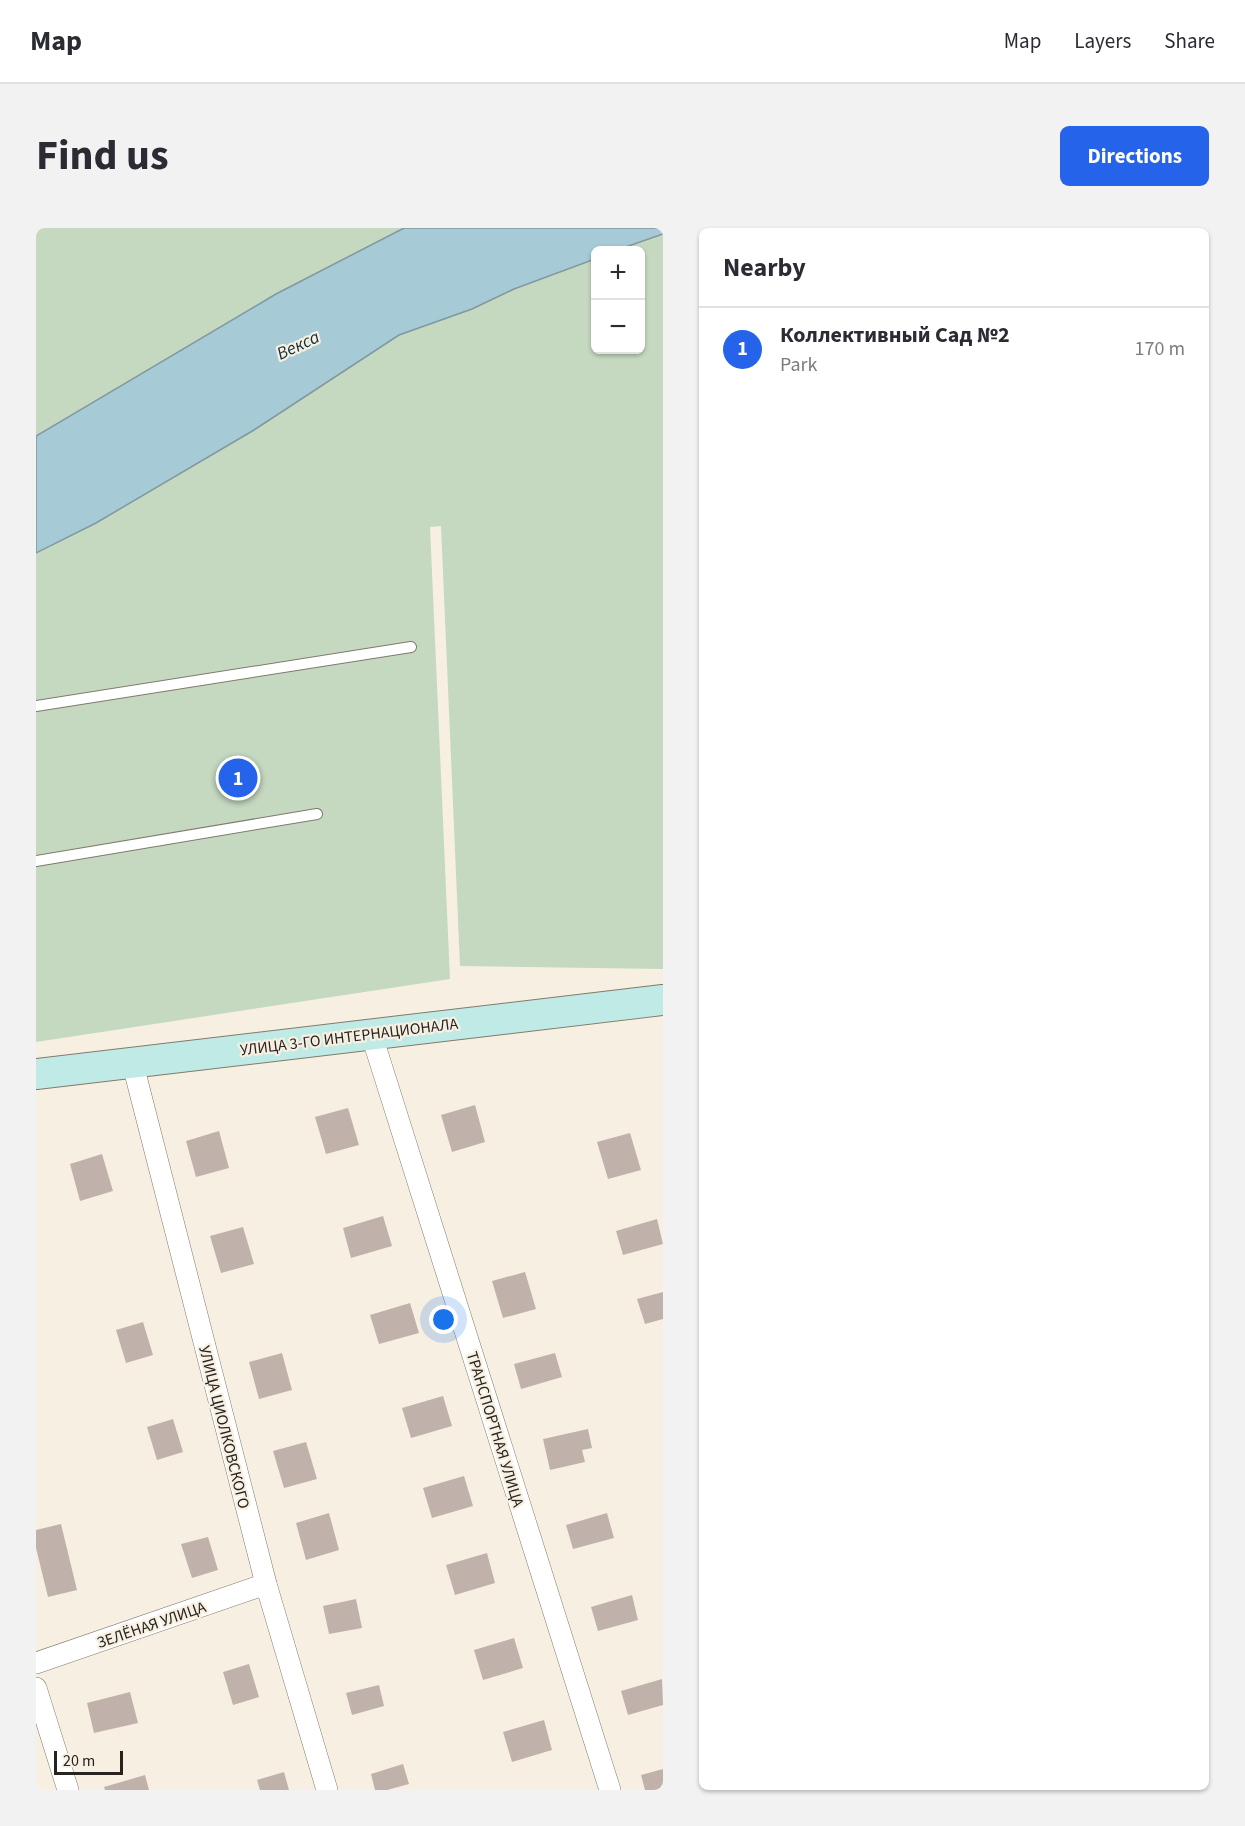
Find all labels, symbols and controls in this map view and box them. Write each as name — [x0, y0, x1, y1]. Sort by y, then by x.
text: Map — [30, 21, 82, 61]
text: Map — [1004, 26, 1041, 56]
text: Layers — [1074, 26, 1131, 56]
text: Share — [1164, 26, 1215, 56]
text: Find us — [36, 126, 169, 186]
button: Directions — [1060, 126, 1209, 186]
map controls — [591, 246, 645, 354]
button: + — [591, 246, 645, 300]
text: Nearby — [723, 249, 806, 286]
button: − — [591, 300, 645, 354]
text: Коллективный Сад №2 — [780, 319, 1010, 351]
water label: Векса — [273, 325, 324, 366]
text: 1 — [737, 335, 748, 363]
text: 170 m — [1135, 335, 1185, 363]
text: Park — [780, 351, 817, 379]
pin: 1 — [218, 756, 258, 800]
street label: УЛИЦА 3-ГО ИНТЕРНАЦИОНАЛА — [239, 1013, 460, 1061]
your location — [429, 1305, 458, 1334]
street label: УЛИЦА ЦИОЛКОВСКОГО — [193, 1344, 255, 1511]
street label: ТРАНСПОРТНАЯ УЛИЦА — [461, 1349, 529, 1510]
street label: ЗЕЛЁНАЯ УЛИЦА — [94, 1596, 209, 1654]
scale bar — [54, 1748, 123, 1776]
text: 20 m — [63, 1750, 95, 1772]

